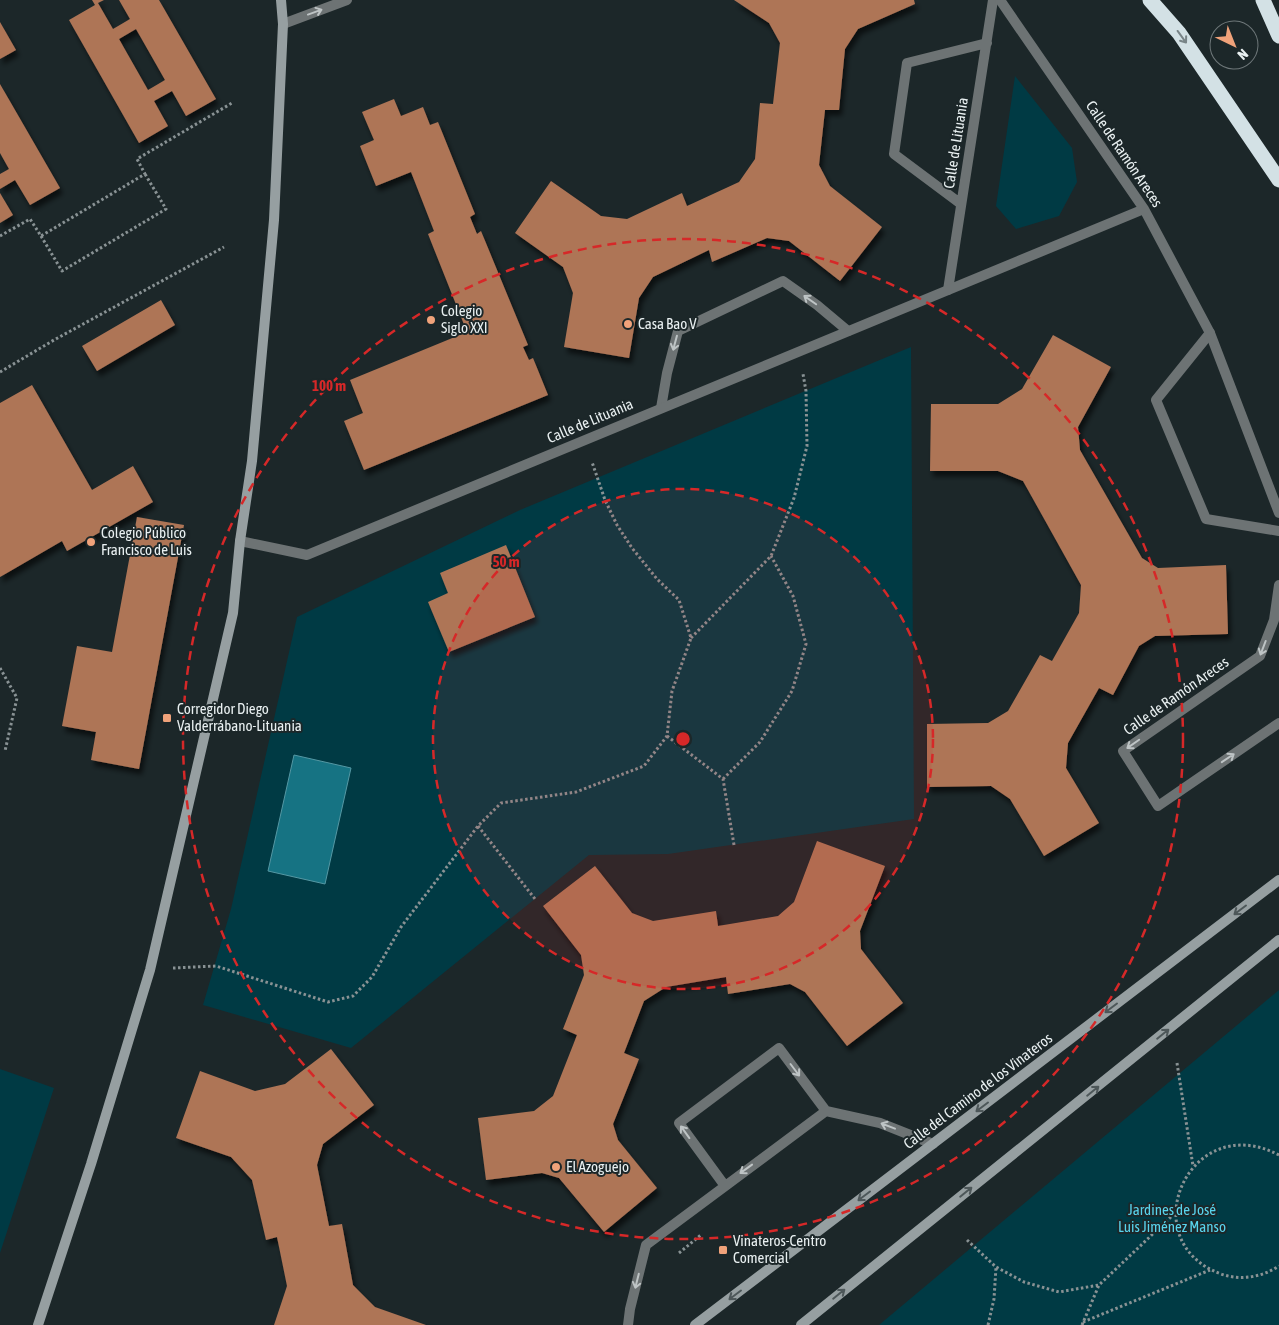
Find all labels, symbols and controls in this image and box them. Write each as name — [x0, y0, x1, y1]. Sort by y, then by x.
one-way arrow — [307, 7, 322, 16]
north arrow — [1209, 20, 1259, 70]
one-way arrow — [1176, 30, 1187, 43]
text: N — [1234, 46, 1251, 63]
street label: Calle de Lituania — [940, 96, 971, 190]
street label: Calle de Ramón Areces — [1083, 97, 1166, 210]
one-way arrow — [804, 295, 818, 305]
place label: Colegio Siglo XXI — [441, 302, 487, 336]
marker: Colegio Siglo XXI — [425, 314, 437, 326]
place label: Casa Bao V — [638, 315, 697, 332]
marker: Casa Bao V — [622, 318, 634, 330]
one-way arrow — [669, 335, 679, 351]
text: 100 m — [312, 377, 346, 394]
street label: Calle de Lituania — [544, 395, 635, 446]
place label: Colegio Público Francisco de Luis — [101, 524, 192, 558]
marker: Colegio Público Francisco de Luis — [85, 536, 97, 548]
text: 50 m — [493, 553, 520, 570]
one-way arrow — [1258, 640, 1267, 656]
street label: Calle de Ramón Areces — [1120, 653, 1231, 738]
place label: Corregidor Diego Valderrábano-Lituania — [177, 700, 302, 734]
marker: Corregidor Diego Valderrábano-Lituania — [161, 712, 173, 724]
centre of rings — [674, 730, 692, 748]
one-way arrow — [1127, 739, 1141, 749]
one-way arrow — [1221, 753, 1235, 763]
one-way arrow — [1234, 904, 1247, 915]
one-way arrow — [1104, 1003, 1118, 1013]
one-way arrow — [1157, 1028, 1170, 1039]
street label: Calle del Camino de los Vinateros — [900, 1029, 1055, 1152]
one-way arrow — [790, 1063, 800, 1077]
one-way arrow — [1086, 1085, 1099, 1096]
one-way arrow — [976, 1101, 989, 1112]
one-way arrow — [880, 1121, 896, 1130]
one-way arrow — [680, 1125, 690, 1139]
place label: El Azoguejo — [566, 1158, 629, 1175]
marker: El Azoguejo — [550, 1161, 562, 1173]
one-way arrow — [740, 1164, 753, 1175]
one-way arrow — [959, 1187, 972, 1198]
one-way arrow — [858, 1191, 871, 1202]
park label: Jardines de José Luis Jiménez Manso — [1118, 1201, 1226, 1235]
place label: Vinateros-Centro Comercial — [733, 1232, 826, 1266]
marker: Vinateros-Centro Comercial — [717, 1244, 729, 1256]
one-way arrow — [632, 1272, 641, 1288]
one-way arrow — [832, 1289, 845, 1300]
one-way arrow — [728, 1290, 742, 1300]

